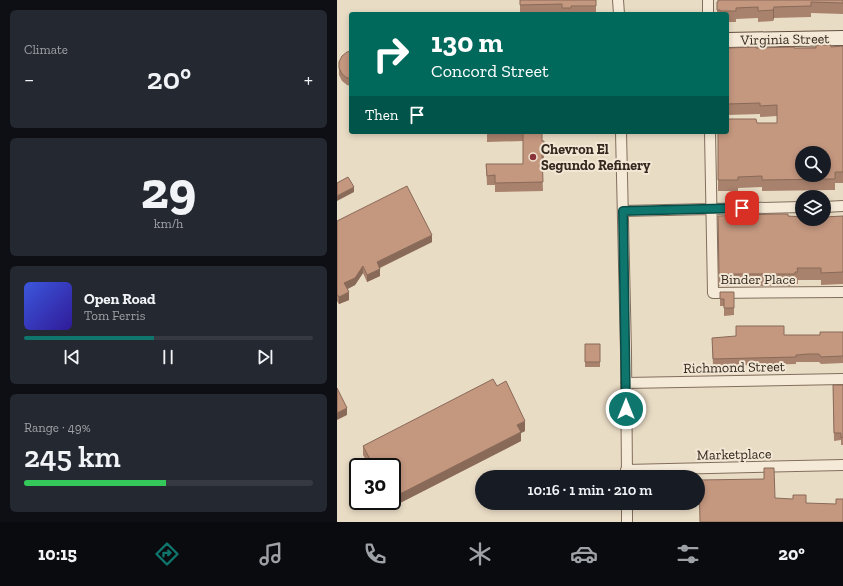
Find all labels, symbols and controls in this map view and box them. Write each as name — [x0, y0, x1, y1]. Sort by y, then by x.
text: 130 m — [431, 26, 503, 59]
icon: right — [365, 28, 417, 80]
street label: Virginia Street — [739, 30, 830, 49]
text: Climate — [24, 42, 68, 57]
text: Concord Street — [431, 60, 549, 82]
text: 20° — [147, 61, 191, 97]
text: − — [24, 66, 34, 93]
text: + — [304, 66, 313, 93]
icon: arrive — [406, 104, 428, 126]
text: Then — [365, 106, 398, 124]
place label: Chevron El Segundo Refinery — [541, 141, 651, 174]
map controls — [795, 146, 831, 226]
button: search — [795, 146, 831, 182]
marker: Chevron El Segundo Refinery — [528, 152, 538, 162]
text: 29 — [141, 159, 196, 221]
button: layers — [795, 190, 831, 226]
pin — [725, 191, 759, 225]
icon: arrive — [731, 197, 753, 219]
text: km/h — [154, 216, 183, 231]
street label: Binder Place — [720, 271, 796, 288]
text: Open Road — [84, 290, 156, 308]
text: Tom Ferris — [84, 308, 145, 323]
icon: previous — [61, 346, 83, 368]
icon: pause — [157, 346, 179, 368]
icon: next — [254, 346, 276, 368]
street label: Richmond Street — [683, 358, 786, 377]
position arrow — [605, 388, 647, 430]
text: Range · 49% — [24, 420, 91, 435]
text: 245 km — [24, 439, 121, 475]
street label: Marketplace — [696, 445, 772, 464]
speed limit sign: 30 — [349, 458, 401, 510]
text: 10:16 · 1 min · 210 m — [528, 481, 652, 499]
icon: directions — [153, 540, 181, 568]
icon: music — [257, 540, 285, 568]
icon: phone — [361, 540, 389, 568]
icon: climate — [466, 540, 494, 568]
icon: car — [570, 540, 598, 568]
icon: filters — [674, 540, 702, 568]
text: 10:15 — [38, 543, 77, 565]
text: 20° — [778, 543, 805, 565]

